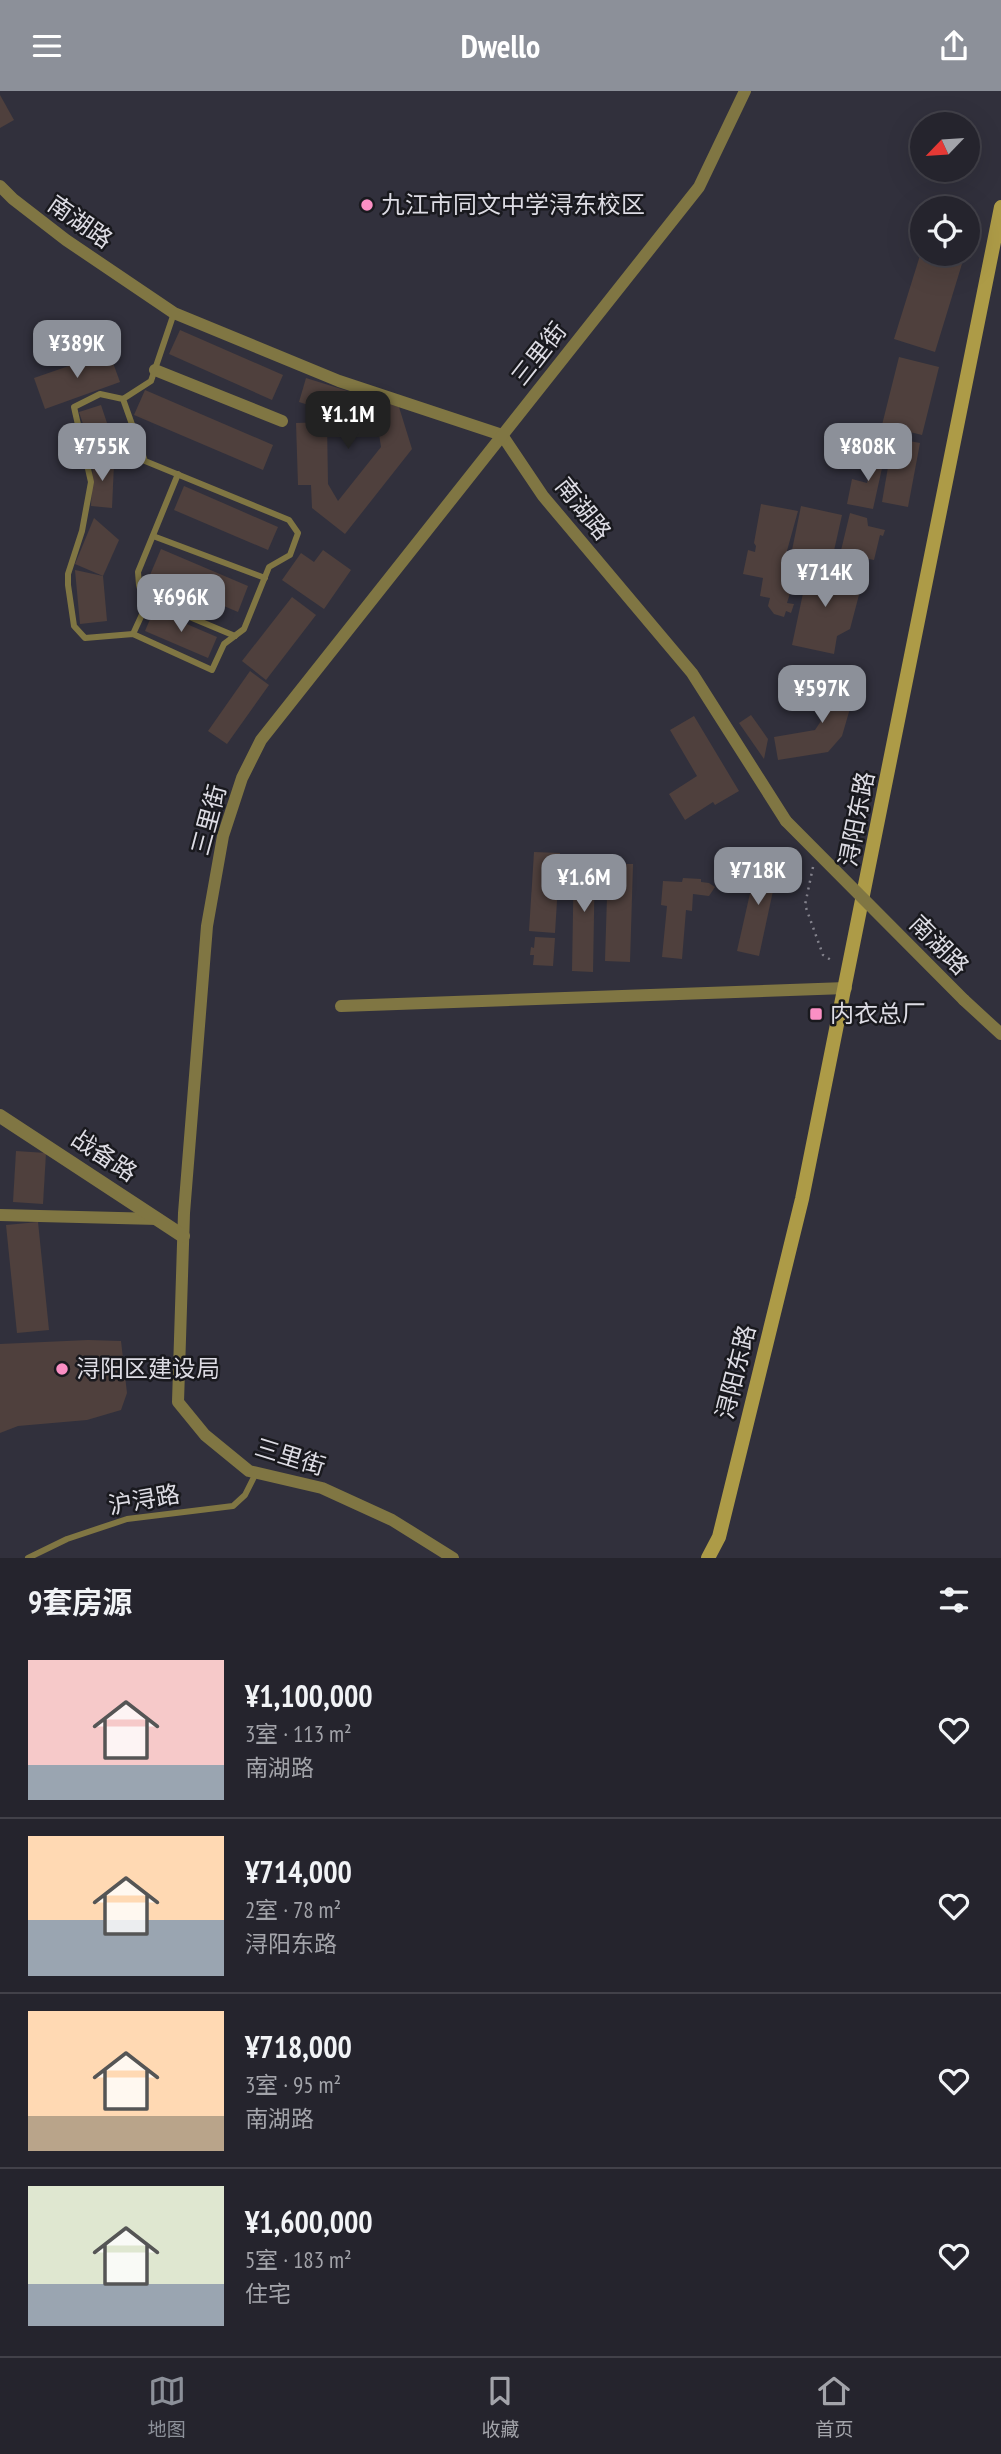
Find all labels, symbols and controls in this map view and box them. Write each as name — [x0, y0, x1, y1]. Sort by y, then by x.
text: Dwello — [461, 25, 540, 67]
icon: menu — [28, 27, 66, 65]
icon: share — [935, 27, 973, 65]
north arrow — [910, 112, 980, 182]
map controls — [910, 112, 980, 266]
street label: 南湖路 — [42, 188, 119, 255]
place label: 九江市同文中学浔东校区 — [381, 189, 645, 220]
button: locate — [910, 196, 980, 266]
marker: 九江市同文中学浔东校区 — [359, 197, 375, 213]
street label: 三里街 — [504, 316, 573, 392]
pin: ¥389K — [28, 321, 126, 380]
text: ¥389K — [49, 328, 105, 357]
pin: ¥1.1M — [299, 391, 397, 451]
text: ¥1.1M — [321, 399, 375, 428]
pin: ¥755K — [53, 423, 151, 483]
pin: ¥808K — [819, 423, 917, 483]
text: ¥755K — [74, 431, 130, 460]
text: ¥808K — [840, 431, 896, 460]
street label: 南湖路 — [549, 471, 618, 546]
pin: ¥714K — [776, 549, 874, 609]
text: ¥714K — [797, 557, 853, 586]
pin: ¥696K — [132, 575, 230, 634]
text: ¥696K — [153, 582, 209, 611]
pin: ¥597K — [773, 665, 871, 725]
text: ¥597K — [794, 673, 850, 702]
street label: 浔阳东路 — [832, 769, 881, 869]
street label: 三里街 — [184, 781, 233, 859]
pin: ¥718K — [709, 847, 807, 907]
pin: ¥1.6M — [535, 855, 633, 914]
text: ¥718K — [730, 855, 786, 884]
text: ¥1.6M — [557, 862, 611, 891]
street label: 南湖路 — [903, 908, 976, 981]
place label: 内衣总厂 — [830, 998, 926, 1029]
marker: 内衣总厂 — [808, 1006, 824, 1022]
street label: 战备路 — [66, 1123, 143, 1188]
street label: 浔阳东路 — [709, 1322, 762, 1422]
place label: 浔阳区建设局 — [76, 1353, 220, 1384]
marker: 浔阳区建设局 — [54, 1361, 70, 1377]
street label: 三里街 — [251, 1431, 329, 1482]
street label: 沪浔路 — [106, 1478, 182, 1521]
icon: filters — [935, 1581, 973, 1619]
text: 9套房源 — [28, 1582, 132, 1621]
text: ¥1,100,000 — [245, 1676, 373, 1715]
icon: home — [84, 1688, 168, 1772]
icon: heart — [935, 1711, 973, 1749]
text: 3室 · 113 m² — [245, 1719, 352, 1748]
text: 南湖路 — [245, 1753, 314, 1782]
text: ¥714,000 — [245, 1852, 352, 1891]
icon: home — [84, 1864, 168, 1948]
icon: heart — [935, 1887, 973, 1925]
text: 2室 · 78 m² — [245, 1895, 341, 1924]
text: 浔阳东路 — [245, 1929, 337, 1958]
text: ¥718,000 — [245, 2027, 352, 2066]
icon: home — [84, 2039, 168, 2123]
icon: heart — [935, 2062, 973, 2100]
text: 3室 · 95 m² — [245, 2070, 341, 2099]
text: 南湖路 — [245, 2104, 314, 2133]
text: ¥1,600,000 — [245, 2202, 373, 2241]
icon: home — [84, 2214, 168, 2298]
icon: heart — [935, 2237, 973, 2275]
text: 5室 · 183 m² — [245, 2245, 352, 2274]
text: 住宅 — [245, 2279, 291, 2308]
tab: 地图 — [148, 2372, 186, 2441]
tab: 收藏 — [481, 2372, 519, 2441]
tab: 首页 — [815, 2372, 853, 2441]

